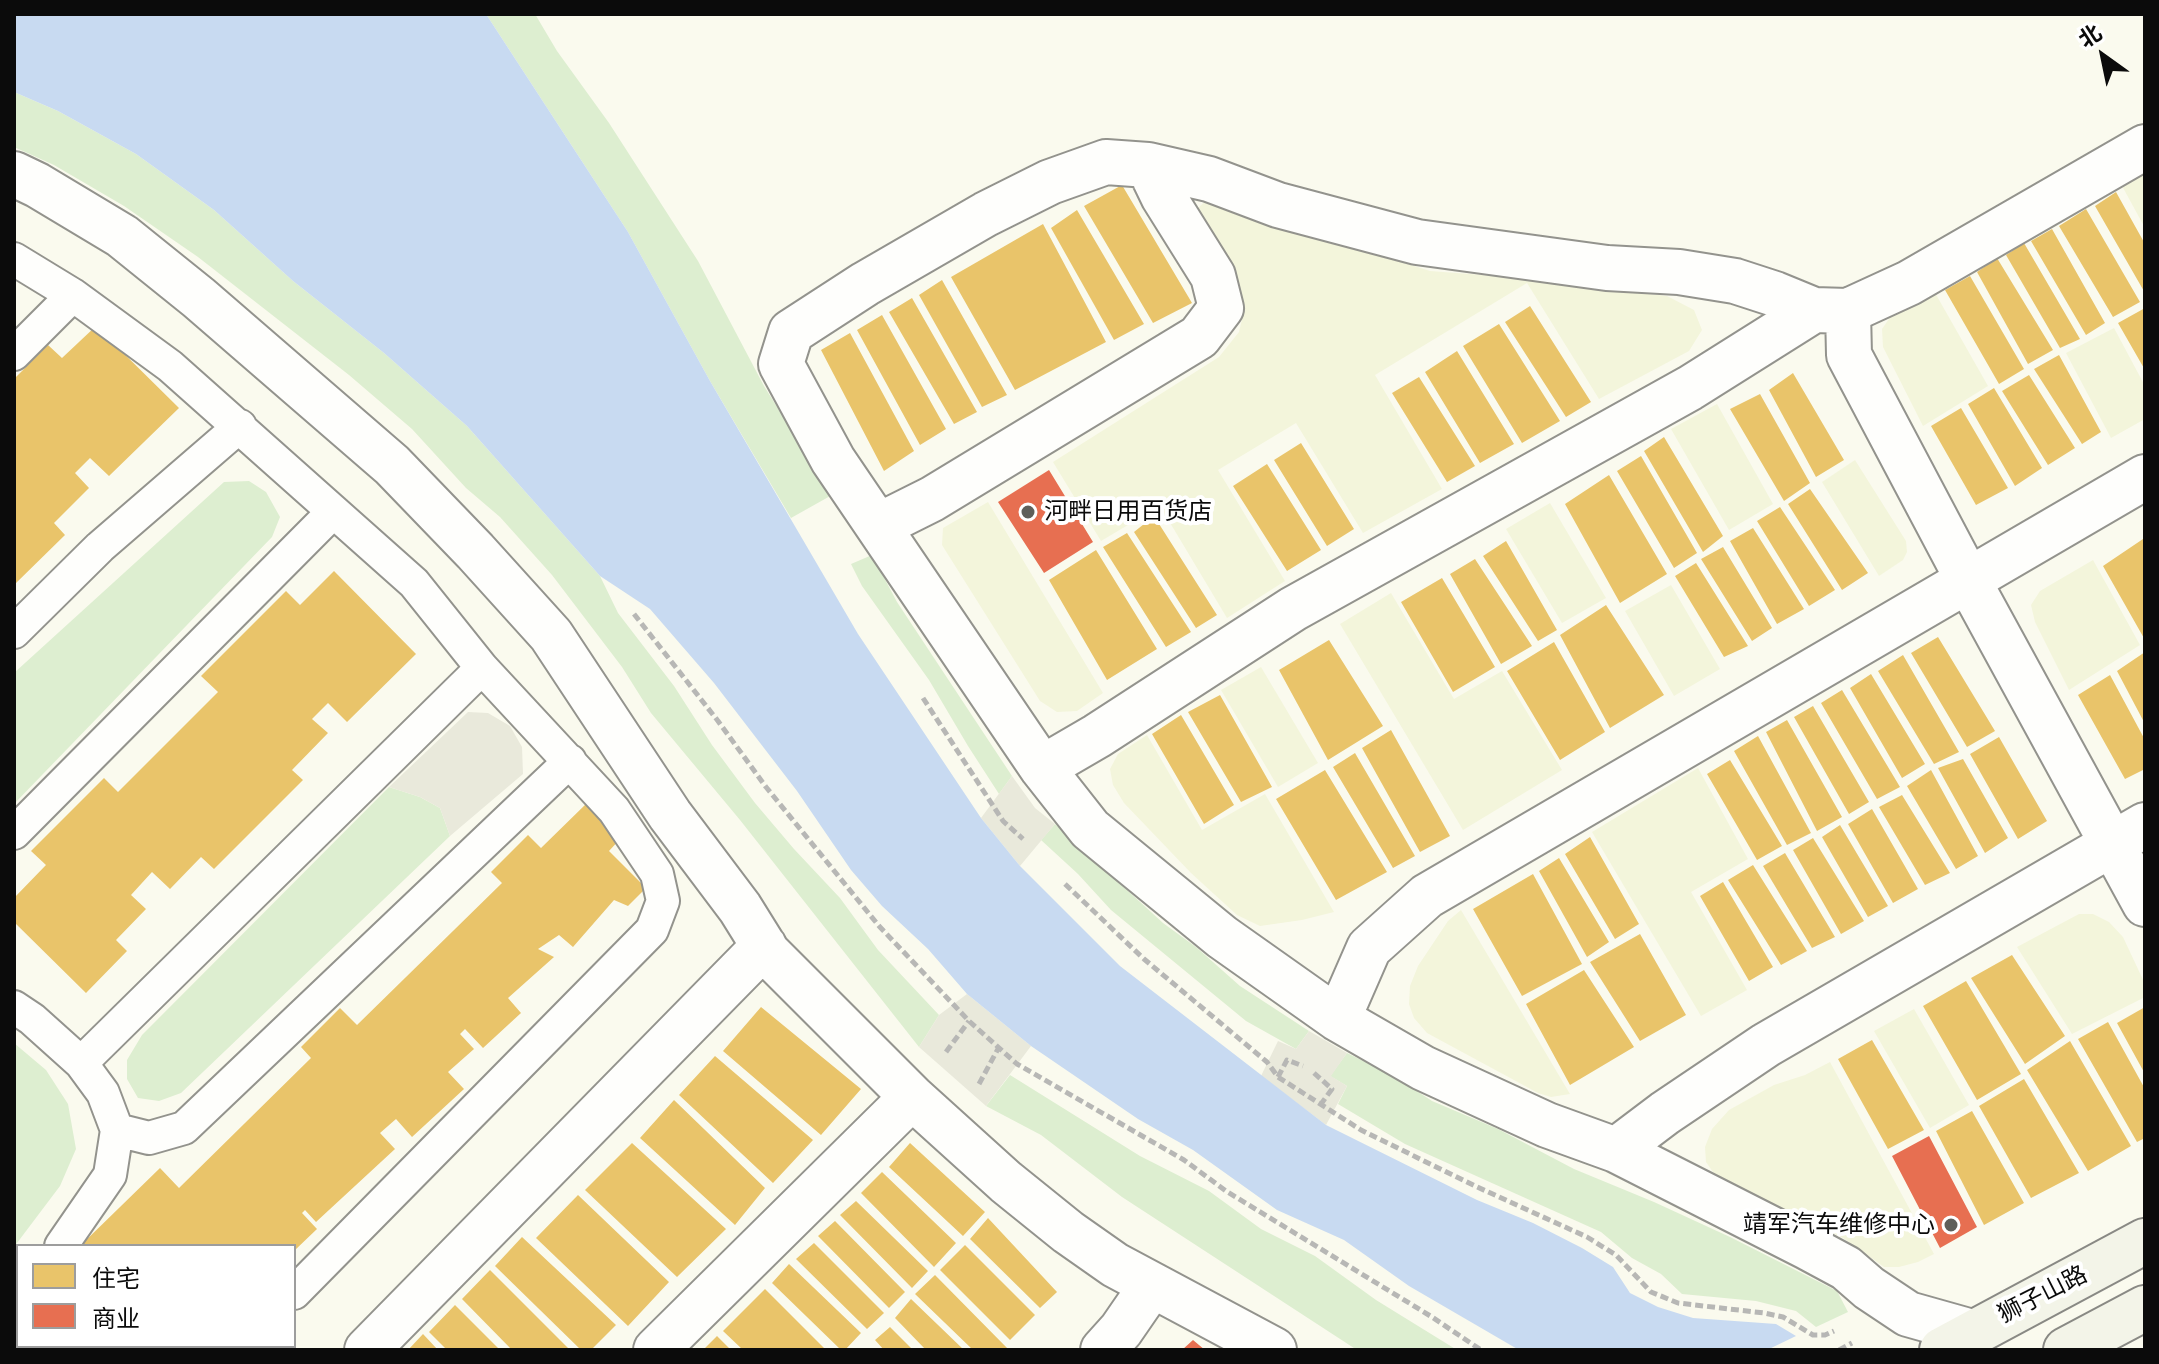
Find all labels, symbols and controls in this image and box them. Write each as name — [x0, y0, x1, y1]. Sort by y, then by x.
north arrow — [2063, 16, 2143, 96]
text: 北 — [2073, 18, 2107, 54]
place label: 河畔日用百货店 — [1044, 498, 1212, 526]
marker: 河畔日用百货店 — [1019, 503, 1037, 521]
place label: 靖军汽车维修中心 — [1743, 1211, 1935, 1239]
marker: 靖军汽车维修中心 — [1942, 1216, 1960, 1234]
legend — [16, 1244, 296, 1348]
street label: 狮子山路 — [1994, 1260, 2092, 1330]
text: 住宅 — [92, 1263, 140, 1294]
text: 商业 — [92, 1303, 140, 1334]

